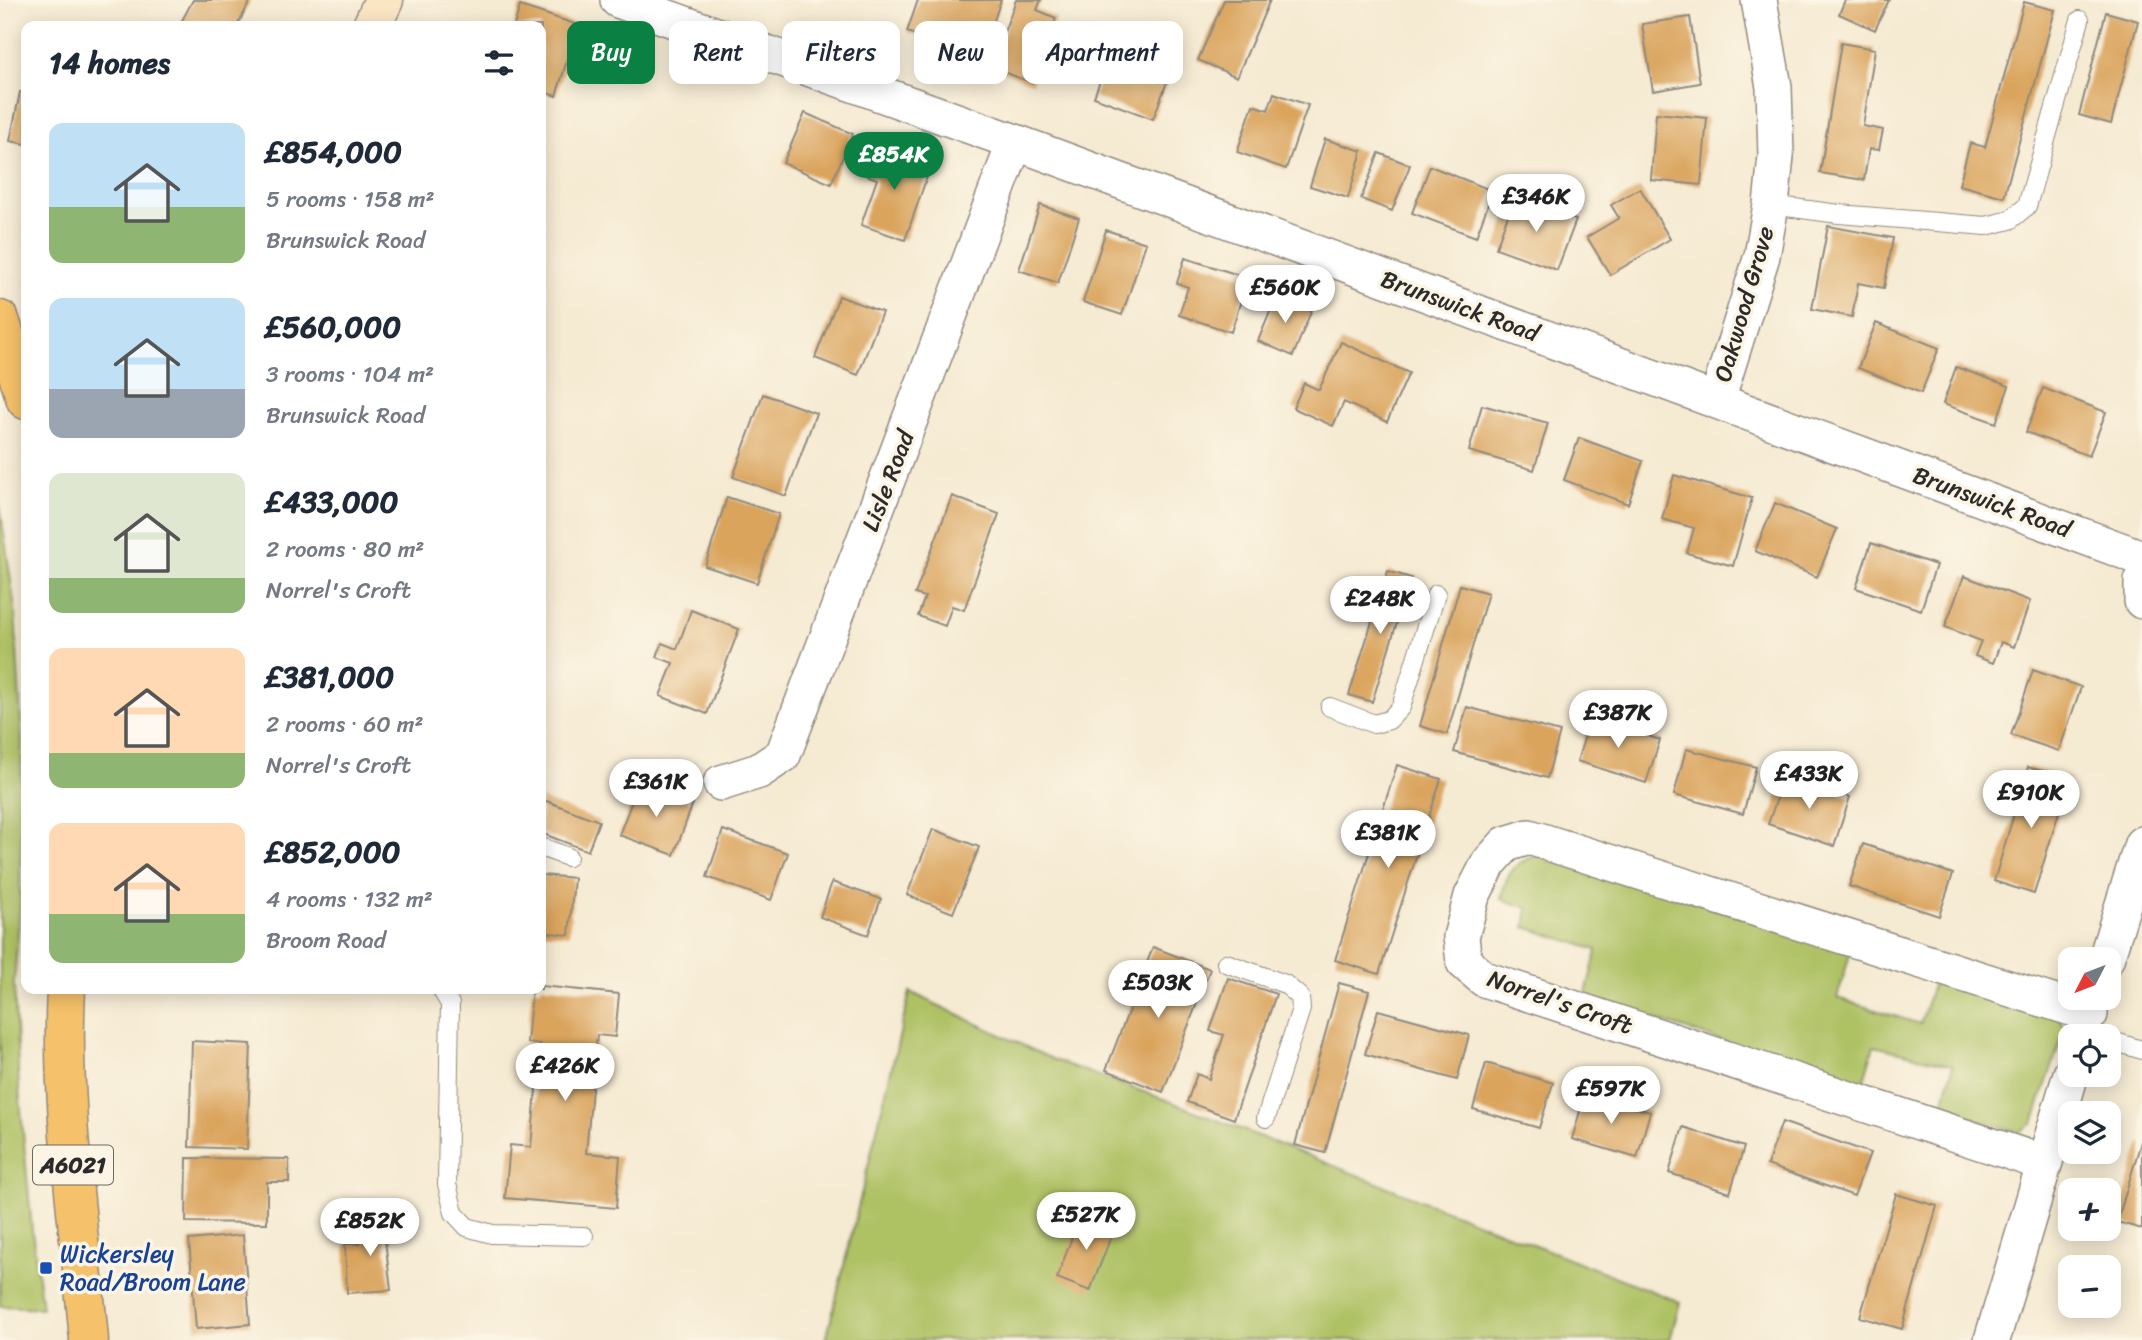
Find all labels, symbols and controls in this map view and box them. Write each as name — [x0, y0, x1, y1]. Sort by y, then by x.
chip: Buy — [567, 21, 655, 84]
chip: Rent — [669, 21, 768, 84]
chip: Filters — [782, 21, 900, 84]
chip: New — [914, 21, 1008, 84]
chip: Apartment — [1022, 21, 1183, 84]
text: 14 homes — [49, 36, 170, 90]
icon: filters — [480, 44, 518, 82]
text: £854,000 — [266, 125, 402, 179]
pin: £854K — [845, 132, 943, 192]
text: £854K — [860, 134, 928, 175]
icon: home — [105, 151, 189, 235]
pin: £346K — [1487, 174, 1585, 234]
text: £346K — [1503, 176, 1569, 217]
text: 5 rooms · 158 m² — [266, 179, 435, 220]
text: Brunswick Road — [266, 220, 425, 261]
street label: Oakwood Grove — [1702, 221, 1786, 387]
street label: Brunswick Road — [1375, 258, 1547, 355]
pin: £560K — [1236, 266, 1334, 325]
text: £560K — [1251, 267, 1319, 308]
text: £560,000 — [266, 300, 401, 354]
icon: home — [105, 326, 189, 410]
text: 3 rooms · 104 m² — [266, 354, 434, 395]
text: Brunswick Road — [266, 395, 425, 436]
street label: Lisle Road — [850, 423, 927, 538]
street label: Brunswick Road — [1907, 454, 2079, 551]
text: £433,000 — [266, 475, 399, 529]
icon: home — [105, 501, 189, 585]
text: 2 rooms · 80 m² — [266, 529, 424, 570]
text: Norrel's Croft — [266, 570, 411, 611]
pin: £248K — [1331, 576, 1429, 636]
text: £248K — [1346, 578, 1414, 619]
text: £381,000 — [266, 650, 394, 704]
icon: home — [105, 676, 189, 760]
pin: £387K — [1569, 690, 1667, 750]
text: £387K — [1585, 692, 1651, 733]
text: 2 rooms · 60 m² — [266, 704, 424, 745]
text: Norrel's Croft — [266, 745, 411, 786]
pin: £433K — [1760, 752, 1858, 811]
text: £433K — [1776, 753, 1842, 794]
pin: £361K — [607, 760, 705, 819]
text: £361K — [625, 761, 687, 802]
pin: £910K — [1982, 770, 2080, 830]
text: £910K — [1999, 772, 2063, 813]
pin: £381K — [1339, 810, 1437, 870]
text: £381K — [1357, 812, 1419, 853]
text: £852,000 — [266, 825, 401, 879]
icon: home — [105, 851, 189, 935]
text: 4 rooms · 132 m² — [266, 879, 433, 920]
text: Broom Road — [266, 920, 386, 961]
north arrow — [2058, 947, 2121, 1010]
map controls — [2058, 947, 2121, 1318]
street label: Norrel's Croft — [1482, 958, 1639, 1047]
pin: £503K — [1109, 960, 1207, 1020]
text: £503K — [1124, 962, 1192, 1003]
button: locate — [2058, 1024, 2121, 1087]
pin: £426K — [516, 1044, 614, 1103]
text: £426K — [532, 1045, 598, 1086]
pin: £597K — [1562, 1066, 1660, 1126]
text: £597K — [1577, 1068, 1645, 1109]
button: layers — [2058, 1101, 2121, 1164]
road number: A6021 — [33, 1146, 113, 1184]
button: + — [2058, 1178, 2121, 1241]
pin: £527K — [1037, 1192, 1135, 1252]
text: £527K — [1053, 1194, 1119, 1235]
pin: £852K — [321, 1198, 419, 1258]
text: £852K — [336, 1200, 404, 1241]
place label: Wickersley Road/Broom Lane — [60, 1233, 246, 1303]
button: − — [2058, 1255, 2121, 1318]
marker: Wickersley Road/Broom Lane — [38, 1260, 54, 1276]

